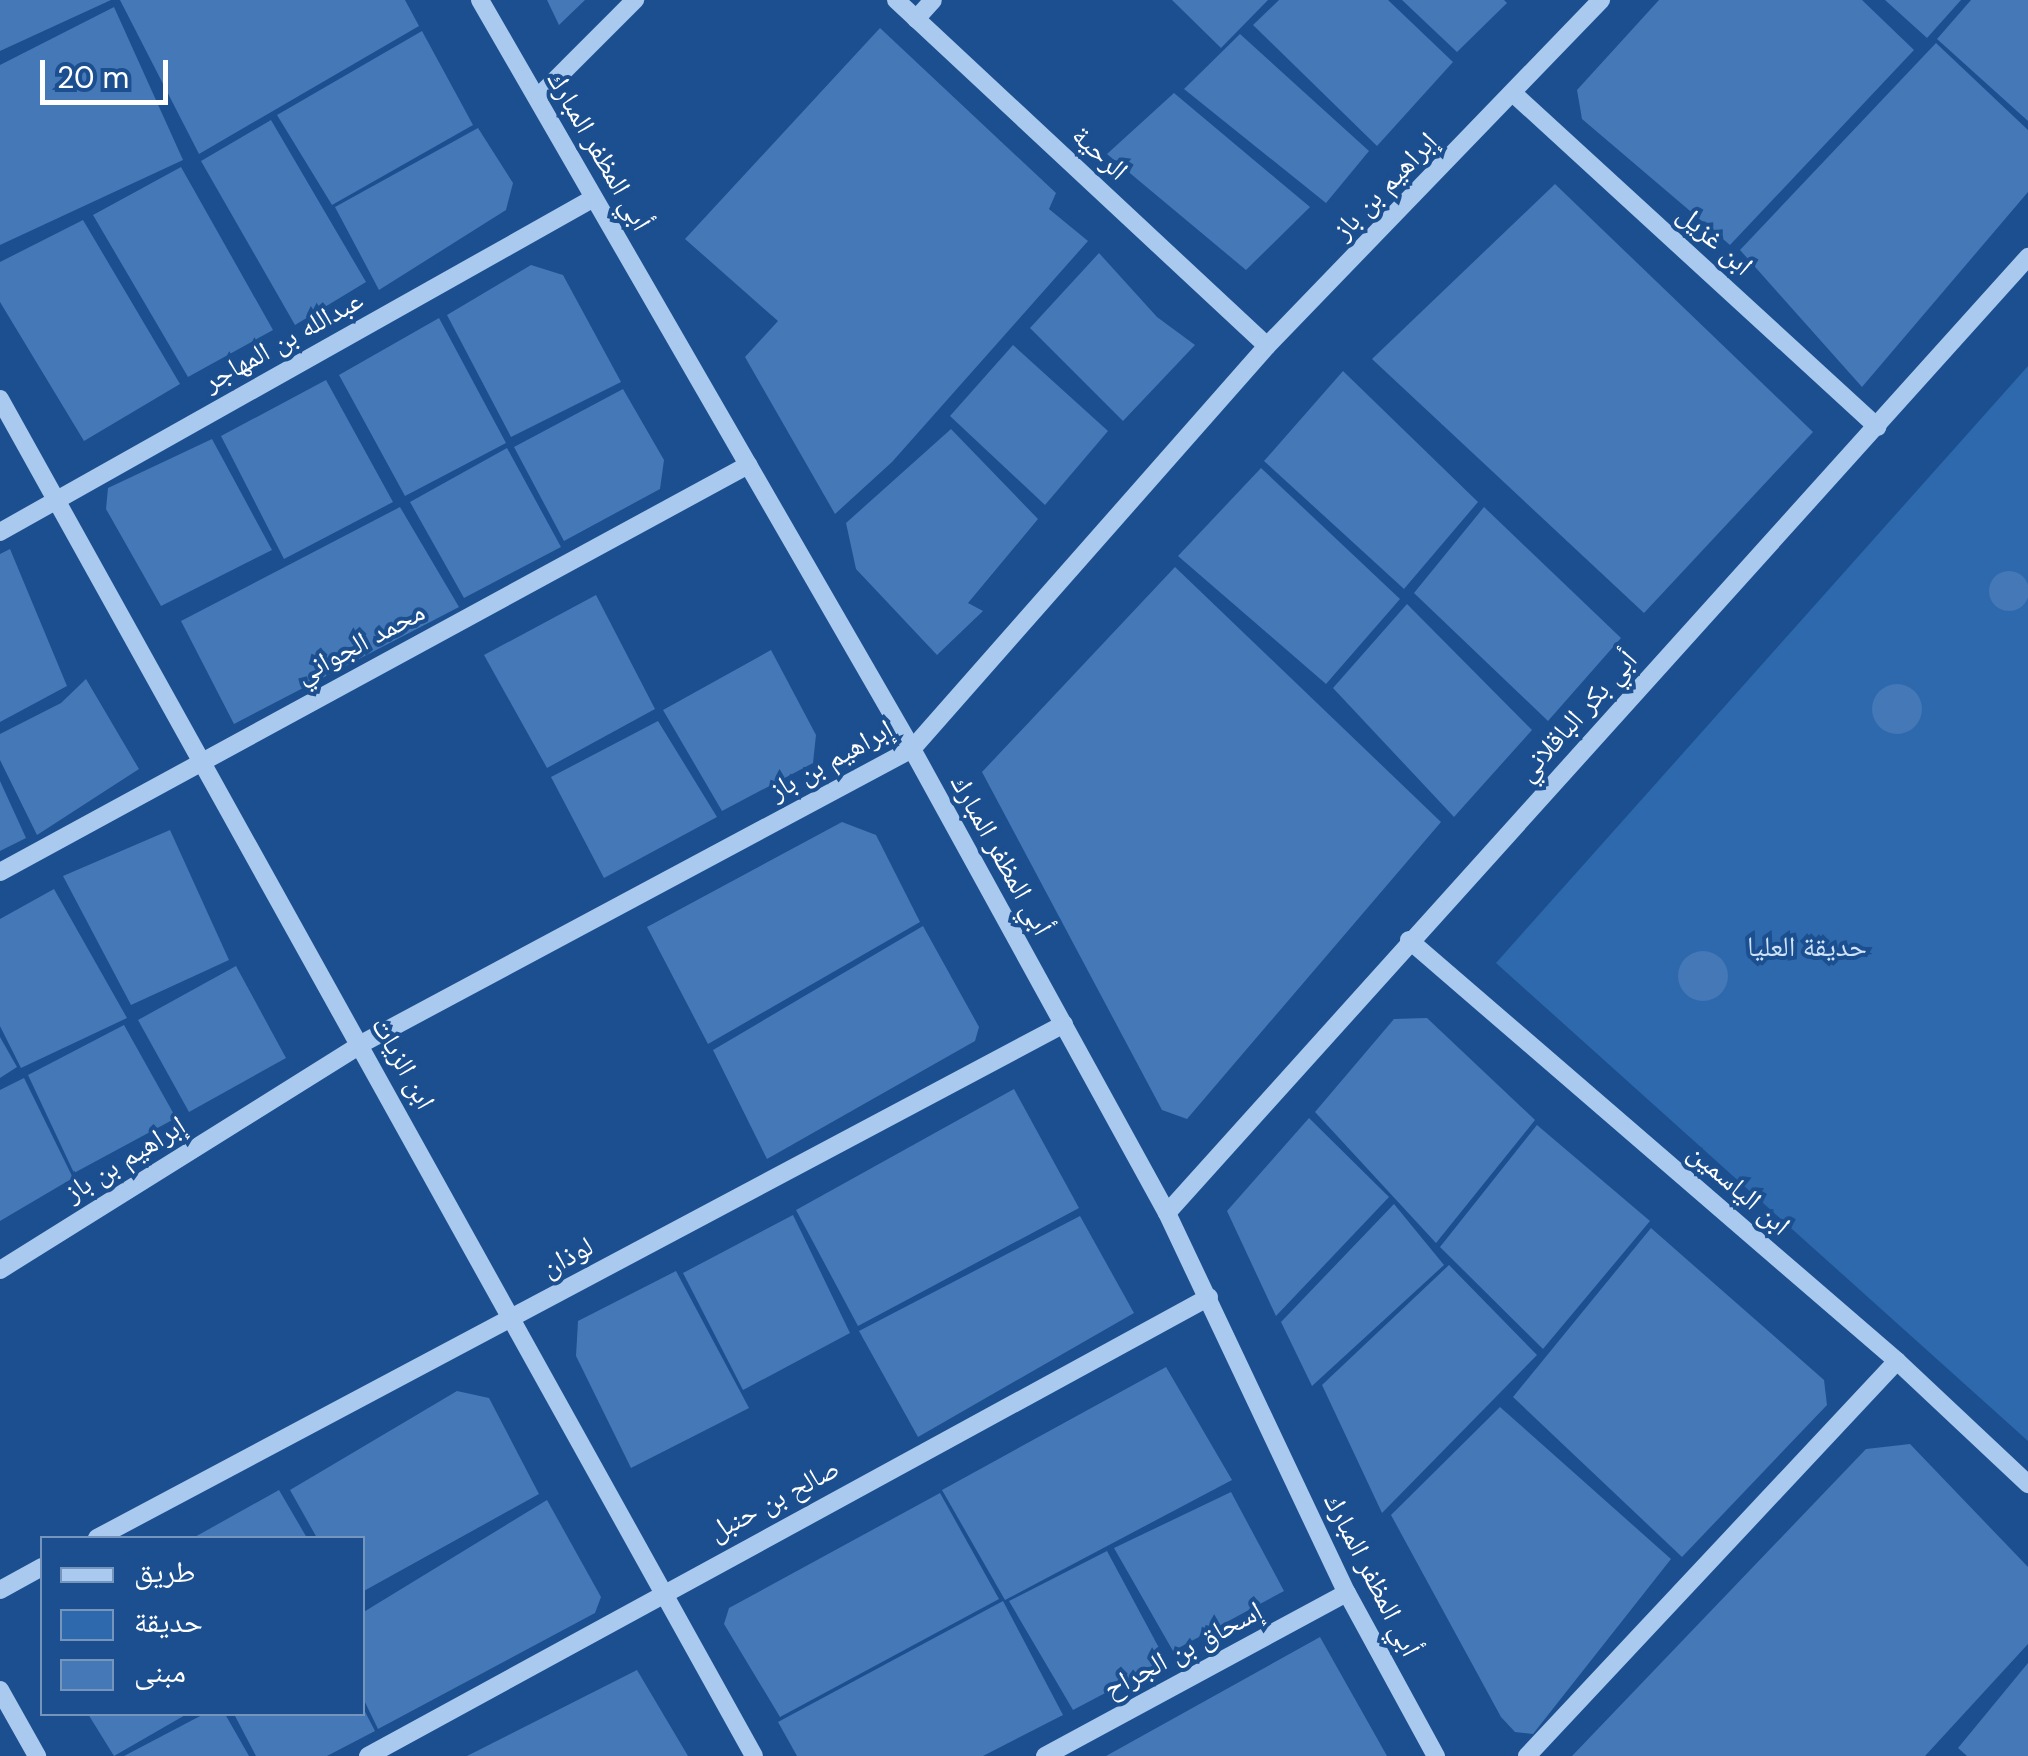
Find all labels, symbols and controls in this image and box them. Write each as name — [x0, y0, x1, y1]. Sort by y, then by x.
scale bar — [45, 40, 172, 102]
text: 20 m — [57, 58, 129, 97]
street label: أبي المظفر المبارك — [540, 65, 658, 237]
street label: الرحية — [1065, 119, 1135, 187]
street label: إبراهيم بن باز — [1326, 125, 1444, 247]
street label: ابن غزيل — [1670, 197, 1760, 283]
street label: عبدالله بن المهاجر — [197, 283, 369, 399]
street label: محمد الجواني — [290, 595, 430, 691]
street label: أبي بكر الباقلاني — [1510, 644, 1644, 788]
street label: إبراهيم بن باز — [763, 712, 899, 808]
street label: أبي المظفر المبارك — [943, 769, 1059, 941]
park label: حديقة العليا — [1747, 930, 1867, 964]
street label: ابن الزيات — [364, 1011, 442, 1115]
street label: إبراهيم بن باز — [58, 1109, 192, 1209]
street label: ابن الياسمين — [1681, 1136, 1797, 1242]
street label: لوذان — [535, 1230, 599, 1284]
street label: صالح بن حنبل — [703, 1452, 845, 1548]
street label: أبي المظفر المبارك — [1317, 1488, 1427, 1662]
legend — [40, 1536, 365, 1716]
text: طريق — [134, 1552, 195, 1591]
street label: إسحاق بن الجراح — [1098, 1594, 1268, 1706]
text: حديقة — [134, 1602, 203, 1641]
text: مبنى — [134, 1652, 186, 1691]

